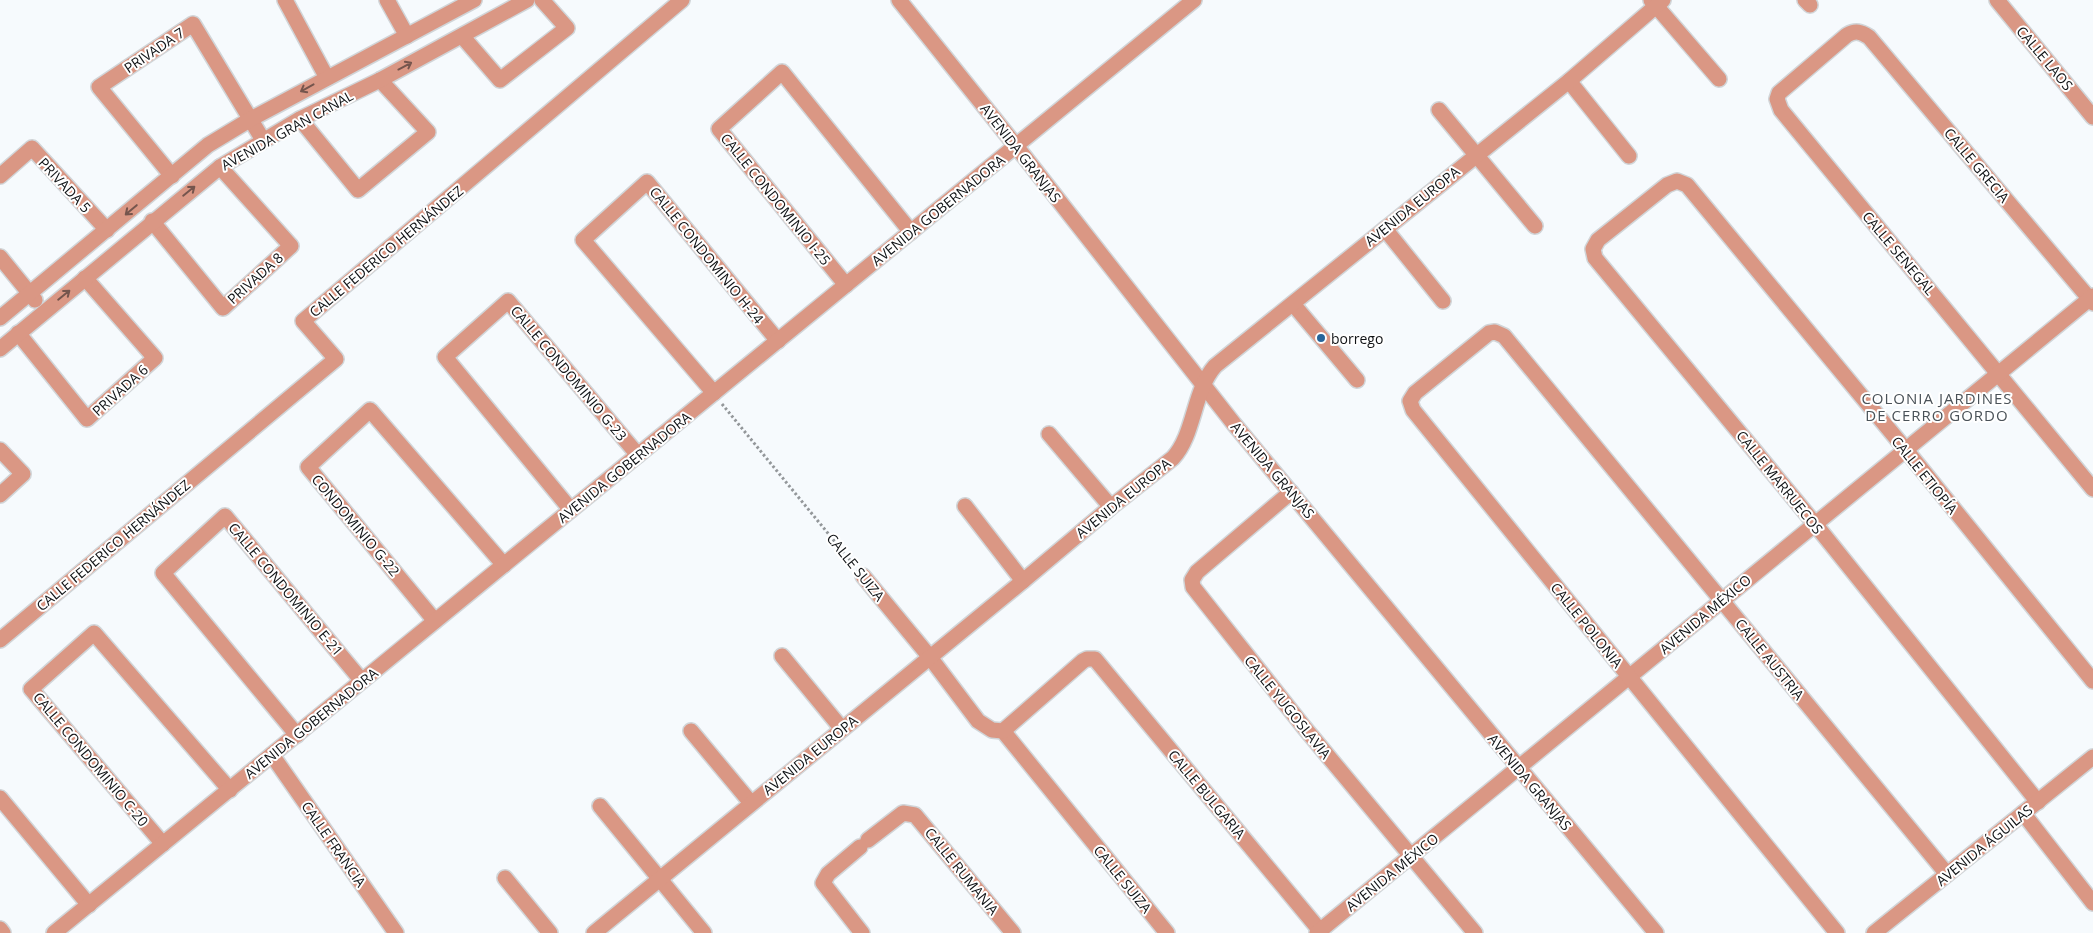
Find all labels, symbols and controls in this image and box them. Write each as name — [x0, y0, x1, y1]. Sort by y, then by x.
street label: CALLE LAOS — [2013, 22, 2077, 94]
street label: PRIVADA 7 — [120, 23, 188, 77]
one-way arrow — [397, 61, 412, 70]
one-way arrow — [300, 84, 315, 94]
street label: AVENIDA GRAN CANAL — [218, 86, 356, 174]
street label: AVENIDA GRANJAS — [976, 100, 1066, 206]
street label: CALLE GRECIA — [1940, 124, 2014, 206]
street label: CALLE CONDOMINIO I-25 — [717, 129, 835, 269]
street label: AVENIDA GOBERNADORA — [867, 150, 1009, 270]
street label: PRIVADA 5 — [35, 153, 95, 217]
street label: AVENIDA EUROPA — [1361, 162, 1464, 250]
street label: CALLE FEDERICO HERNÁNDEZ — [305, 181, 467, 321]
street label: CALLE CONDOMINIO H-24 — [646, 182, 768, 328]
one-way arrow — [183, 186, 196, 197]
one-way arrow — [124, 204, 137, 216]
street label: CALLE SENEGAL — [1858, 207, 1940, 299]
street label: PRIVADA 8 — [223, 248, 287, 308]
one-way arrow — [57, 289, 70, 300]
street label: CALLE CONDOMINIO G-23 — [507, 301, 631, 445]
place label: borrego — [1331, 329, 1383, 348]
marker: borrego — [1315, 332, 1327, 344]
street label: PRIVADA 6 — [88, 360, 152, 420]
district label: COLONIA JARDINES DE CERRO GORDO — [1861, 388, 2013, 425]
street label: AVENIDA GOBERNADORA — [553, 407, 695, 527]
street label: AVENIDA GRANJAS — [1227, 418, 1319, 522]
street label: CALLE MARRUECOS — [1732, 426, 1828, 538]
street label: CALLE ETIOPÍA — [1888, 432, 1962, 518]
street label: AVENIDA EUROPA — [1072, 454, 1175, 542]
street label: CONDOMINIO G-22 — [308, 470, 404, 580]
street label: CALLE FEDERICO HERNÁNDEZ — [32, 475, 194, 615]
street label: CALLE CONDOMINIO E-21 — [224, 518, 348, 660]
street label: CALLE SUIZA — [823, 529, 889, 605]
street label: AVENIDA MÉXICO — [1655, 570, 1755, 658]
street label: CALLE POLONIA — [1547, 578, 1627, 672]
street label: CALLE AUSTRIA — [1731, 614, 1809, 704]
street label: CALLE YUGOSLAVIA — [1240, 651, 1336, 763]
street label: AVENIDA GOBERNADORA — [240, 663, 382, 783]
street label: CALLE CONDOMINIO C-20 — [29, 688, 153, 830]
street label: AVENIDA EUROPA — [759, 711, 862, 799]
street label: AVENIDA GRANJAS — [1484, 730, 1576, 834]
street label: CALLE BULGARIA — [1164, 745, 1250, 843]
street label: CALLE FRANCIA — [297, 797, 371, 891]
street label: AVENIDA ÁGUILAS — [1932, 800, 2036, 890]
street label: CALLE RUMANIA — [921, 823, 1003, 919]
street label: AVENIDA MÉXICO — [1342, 829, 1442, 915]
street label: CALLE SUIZA — [1090, 841, 1156, 917]

